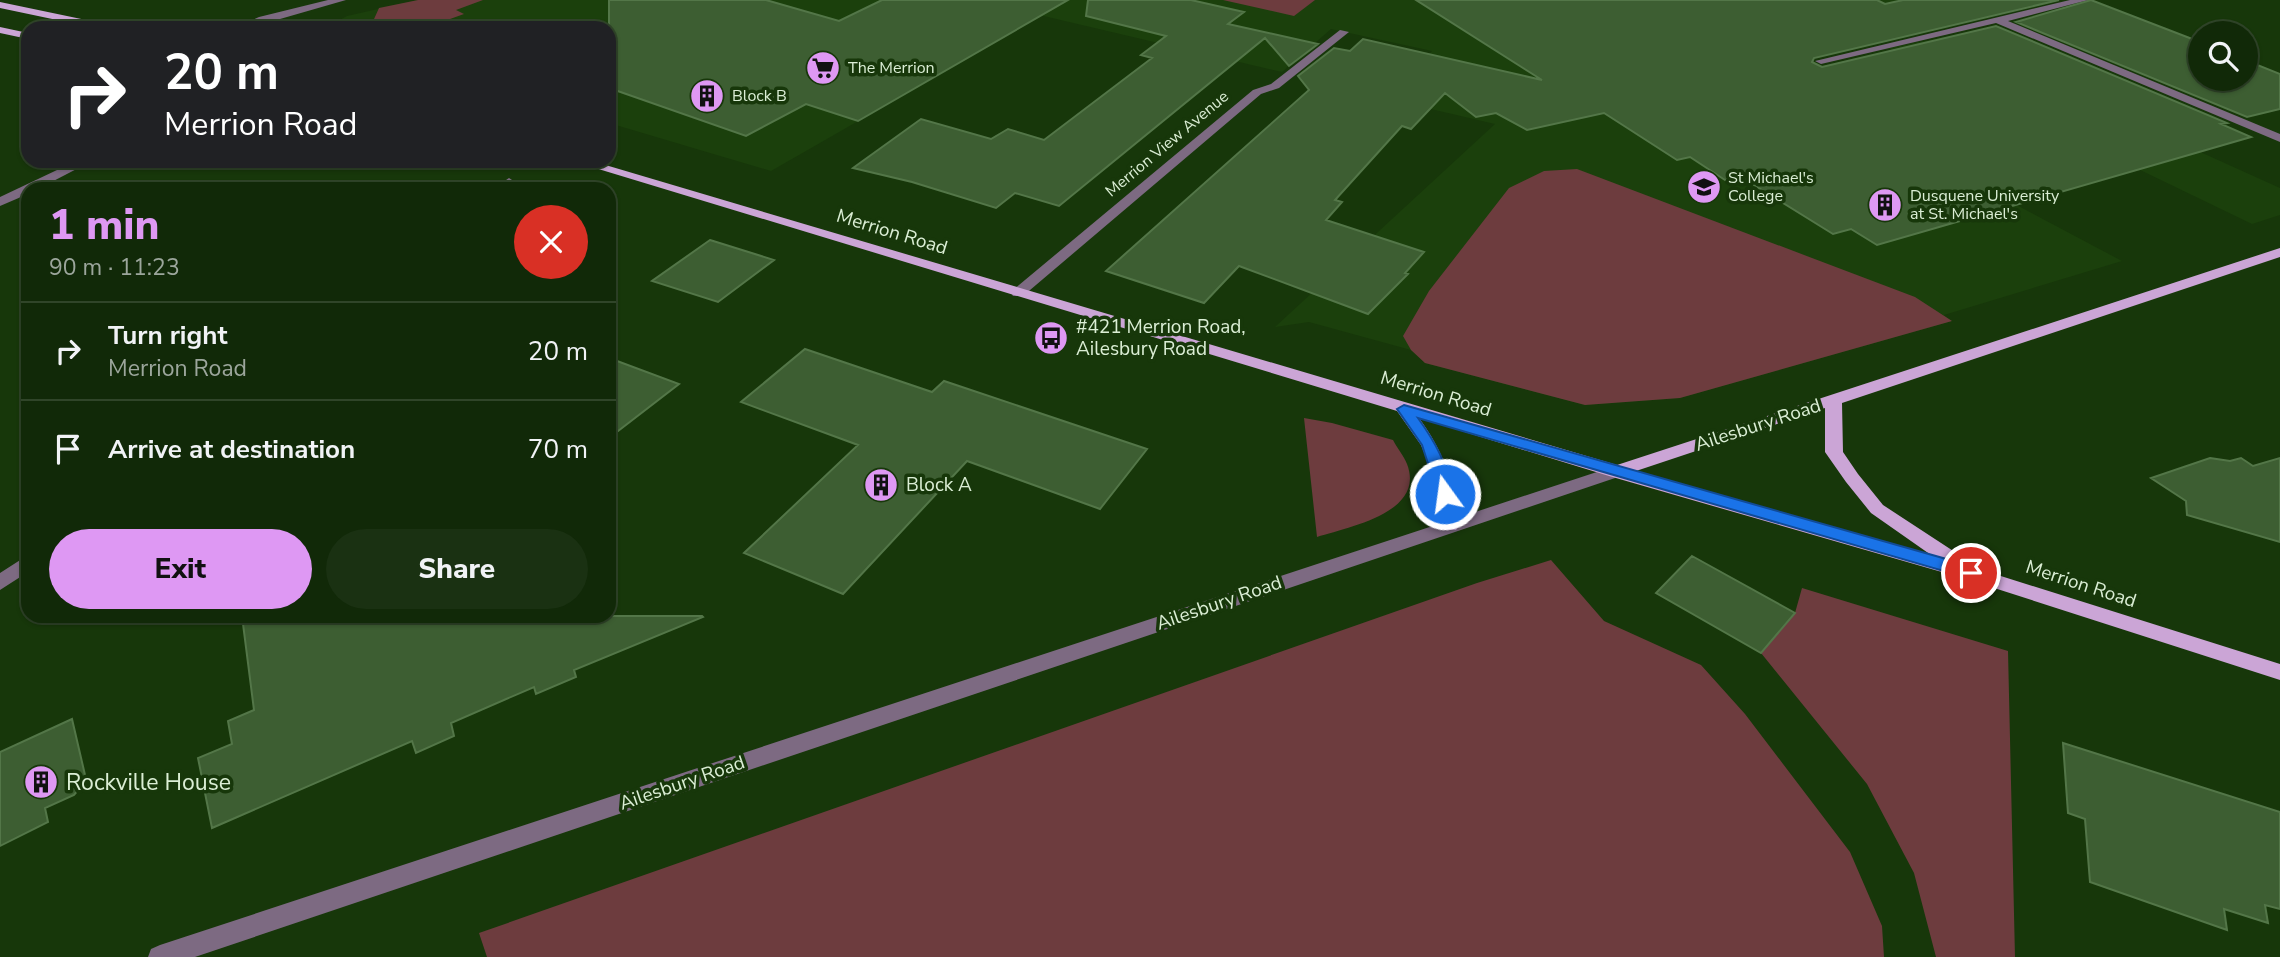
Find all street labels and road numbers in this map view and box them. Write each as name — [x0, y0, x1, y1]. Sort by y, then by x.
street label: Merrion View Avenue — [1101, 86, 1233, 202]
street label: Merrion Road — [833, 203, 951, 261]
street label: Merrion Road — [1377, 365, 1495, 423]
street label: Ailesbury Road — [1692, 392, 1824, 458]
street label: Merrion Road — [2022, 554, 2140, 614]
street label: Ailesbury Road — [1153, 569, 1285, 637]
street label: Ailesbury Road — [616, 749, 748, 817]

